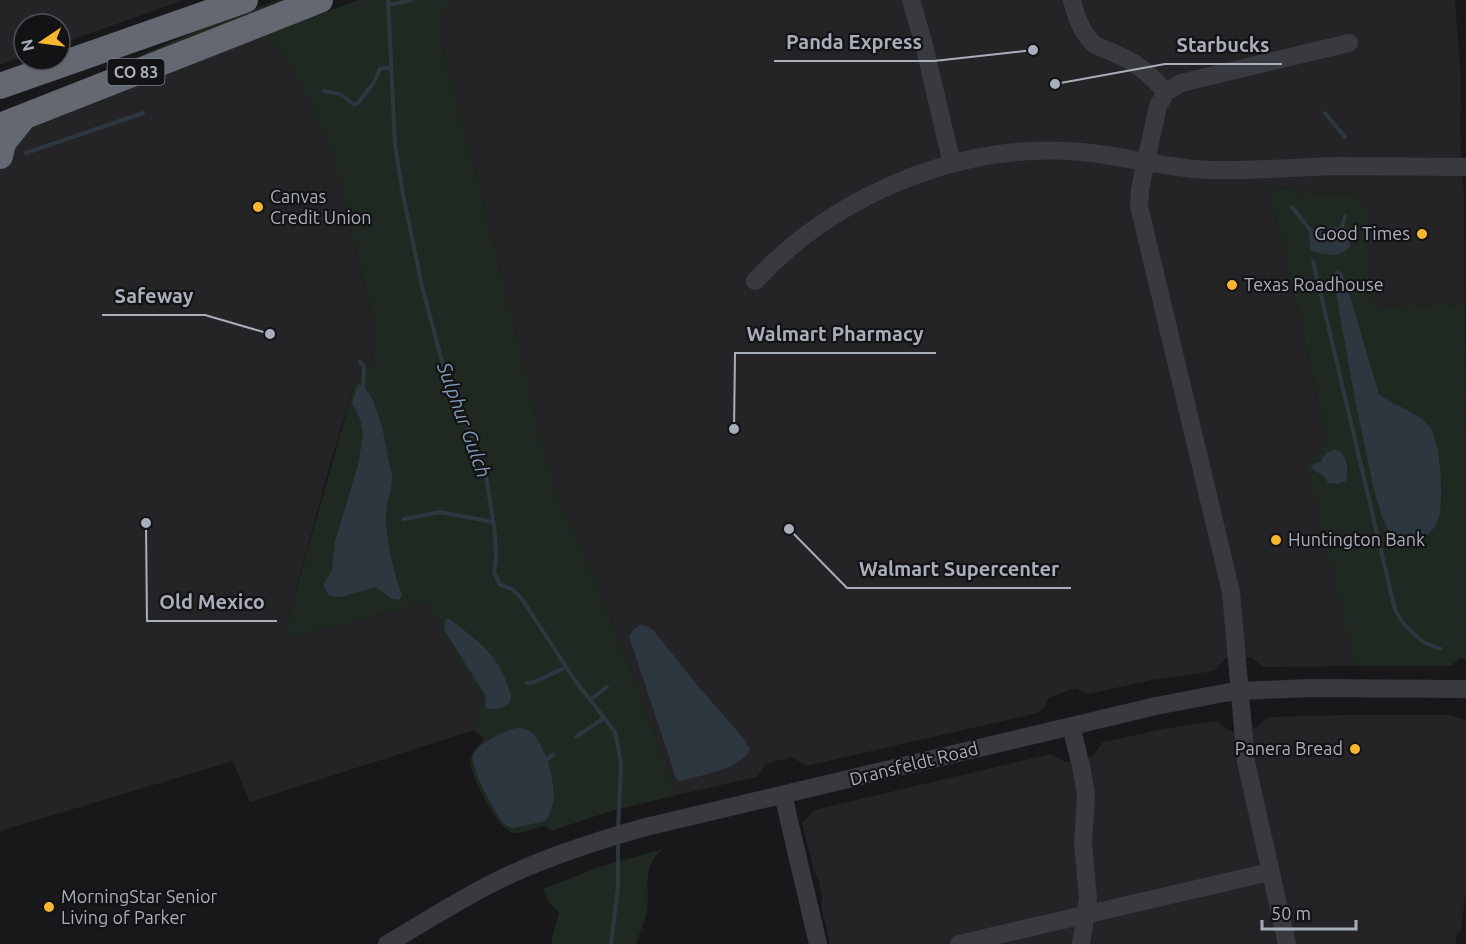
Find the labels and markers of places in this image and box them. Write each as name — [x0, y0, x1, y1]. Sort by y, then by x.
callout: Panda Express — [774, 23, 934, 61]
callout: Starbucks — [1165, 26, 1282, 64]
place label: Canvas Credit Union — [270, 186, 372, 227]
marker: Canvas Credit Union — [251, 200, 265, 214]
place label: Good Times — [1314, 223, 1410, 243]
marker: Good Times — [1415, 227, 1429, 241]
place label: Texas Roadhouse — [1244, 274, 1384, 294]
callout: Safeway — [102, 277, 205, 315]
marker: Texas Roadhouse — [1225, 278, 1239, 292]
callout: Walmart Pharmacy — [735, 315, 936, 353]
place label: Huntington Bank — [1288, 529, 1425, 549]
marker: Huntington Bank — [1269, 533, 1283, 547]
callout: Walmart Supercenter — [847, 550, 1071, 588]
callout: Old Mexico — [147, 583, 277, 621]
place label: Panera Bread — [1235, 738, 1343, 758]
marker: Panera Bread — [1348, 742, 1362, 756]
place label: MorningStar Senior Living of Parker — [61, 886, 217, 927]
marker: MorningStar Senior Living of Parker — [42, 900, 56, 914]

